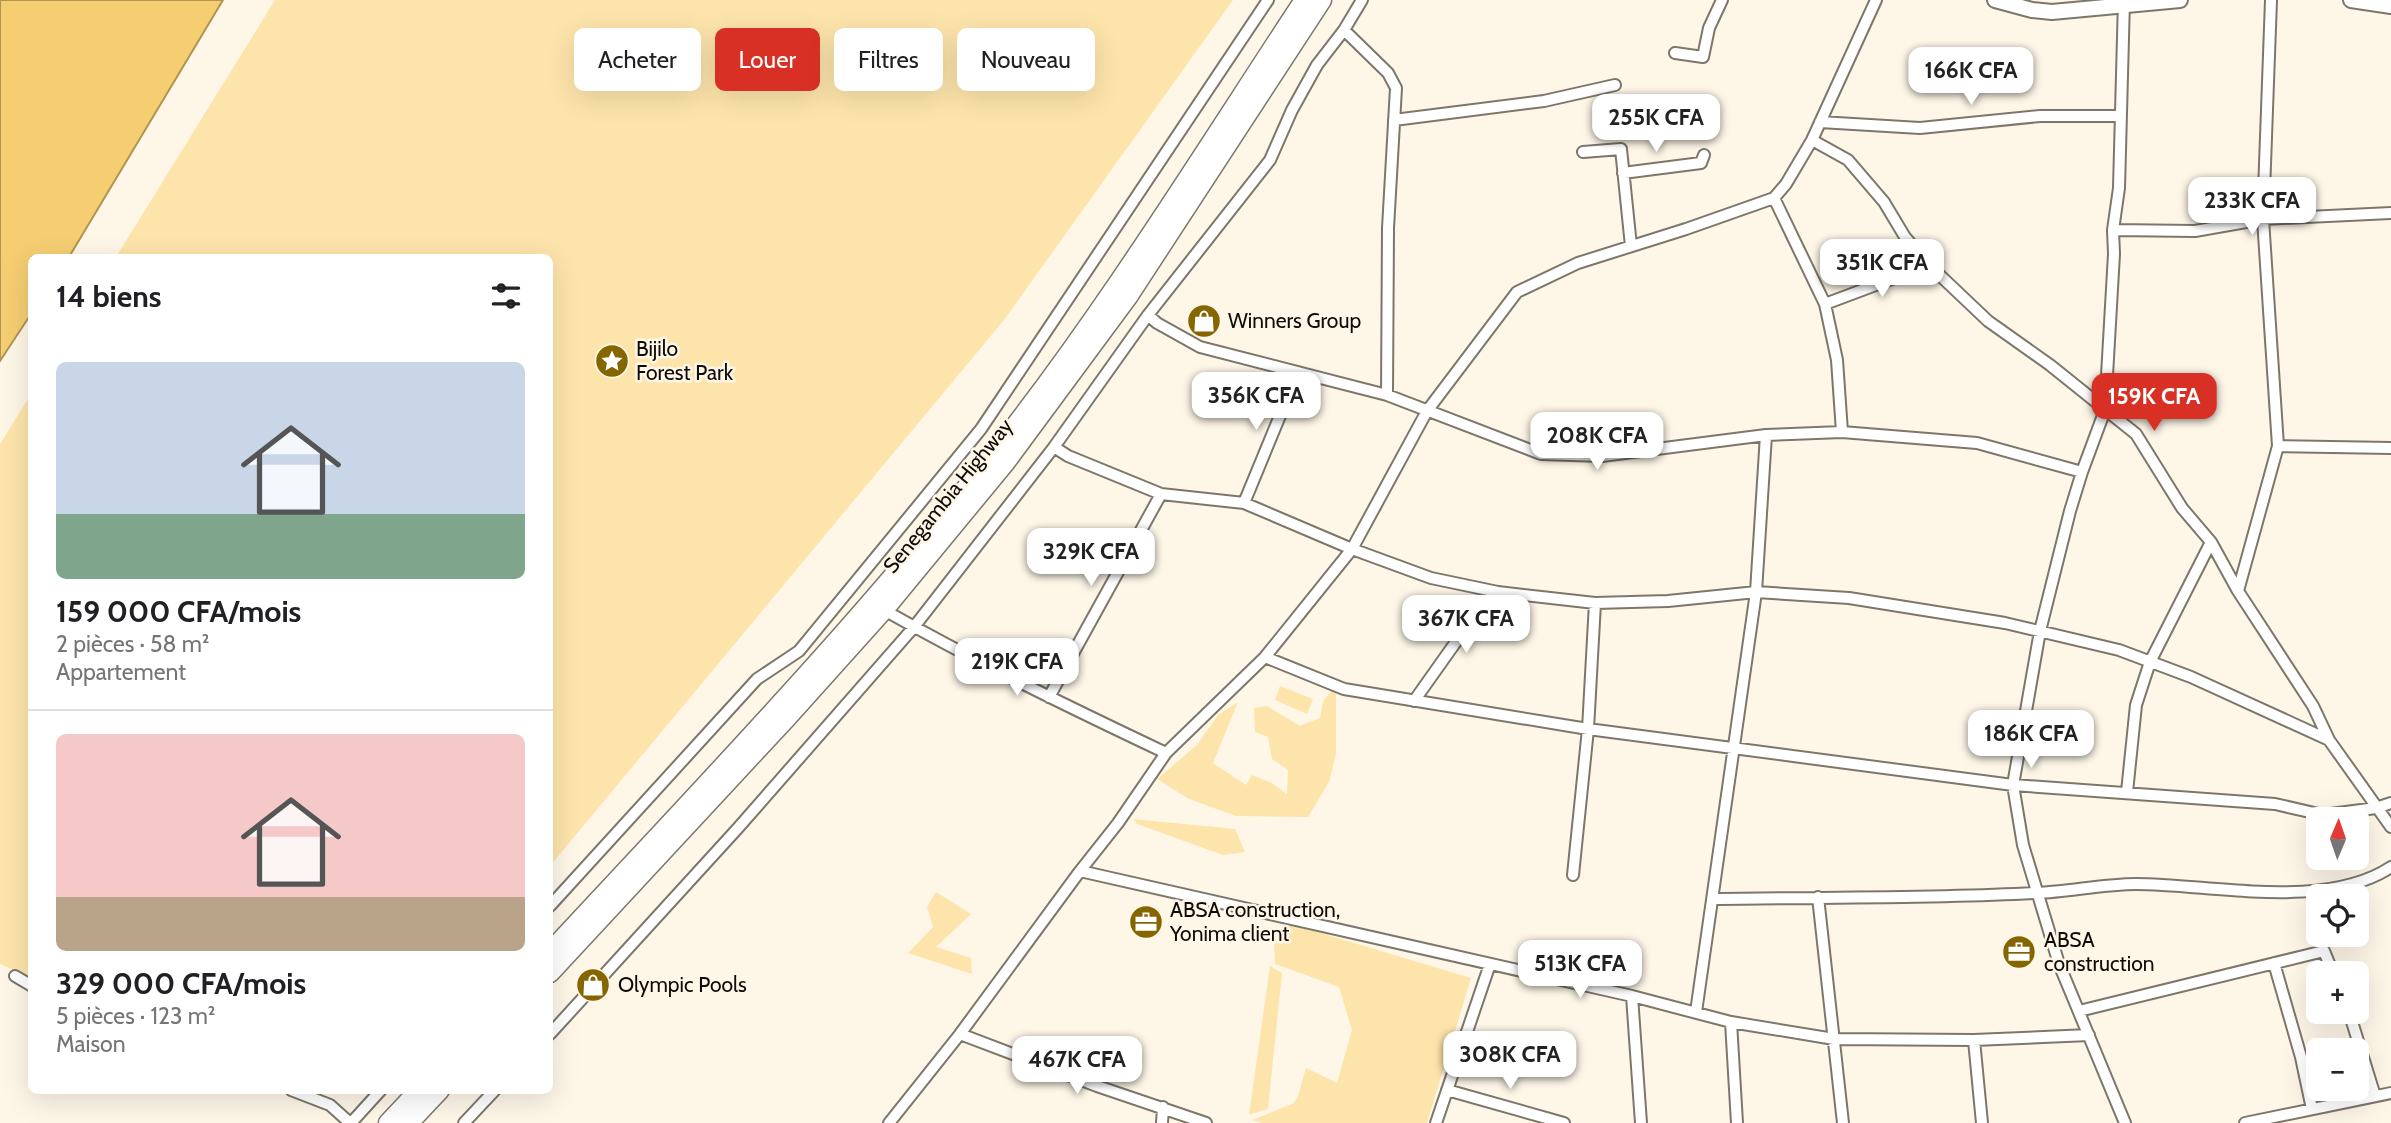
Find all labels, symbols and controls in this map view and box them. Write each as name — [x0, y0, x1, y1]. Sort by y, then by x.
chip: Acheter — [574, 28, 701, 91]
chip: Louer — [715, 28, 820, 91]
chip: Filtres — [834, 28, 943, 91]
chip: Nouveau — [957, 28, 1095, 91]
pin: 166K CFA — [1899, 48, 2043, 107]
text: 166K CFA — [1924, 56, 2018, 84]
pin: 255K CFA — [1584, 94, 1728, 154]
text: 255K CFA — [1608, 103, 1704, 131]
pin: 233K CFA — [2180, 177, 2324, 237]
text: 233K CFA — [2204, 186, 2300, 214]
pin: 351K CFA — [1810, 240, 1954, 299]
text: 351K CFA — [1836, 248, 1928, 276]
icon: filters — [487, 277, 525, 315]
text: 14 biens — [56, 278, 161, 315]
shop icon: Winners Group — [1185, 302, 1223, 340]
place label: Winners Group — [1228, 308, 1361, 333]
place label: Bijilo Forest Park — [636, 336, 734, 385]
place icon: Bijilo Forest Park — [593, 342, 631, 380]
pin: 356K CFA — [1184, 372, 1328, 432]
pin: 159K CFA — [2082, 374, 2226, 433]
text: 356K CFA — [1208, 381, 1304, 409]
text: 159K CFA — [2108, 382, 2200, 410]
icon: home — [228, 407, 354, 533]
pin: 208K CFA — [1525, 412, 1669, 472]
street label: Senegambia Highway — [878, 413, 1018, 578]
text: 208K CFA — [1546, 421, 1648, 449]
pin: 329K CFA — [1019, 528, 1163, 588]
text: 329K CFA — [1043, 537, 1139, 565]
text: 159 000 CFA/mois — [56, 593, 301, 630]
pin: 367K CFA — [1394, 596, 1538, 655]
text: 367K CFA — [1418, 604, 1514, 632]
text: 2 pièces · 58 m² — [56, 630, 209, 658]
pin: 219K CFA — [945, 638, 1089, 698]
text: 219K CFA — [971, 647, 1063, 675]
text: Appartement — [56, 658, 186, 686]
pin: 186K CFA — [1959, 710, 2103, 770]
text: 186K CFA — [1984, 719, 2078, 747]
icon: home — [228, 779, 354, 905]
north arrow — [2306, 807, 2370, 870]
map controls — [2306, 807, 2369, 1101]
button: locate — [2306, 884, 2369, 947]
place label: ABSA construction, Yonima client — [1169, 897, 1340, 946]
office icon: ABSA construction, Yonima client — [1127, 903, 1165, 941]
place label: ABSA construction — [2044, 927, 2154, 976]
office icon: ABSA construction — [2000, 933, 2038, 971]
pin: 513K CFA — [1508, 940, 1652, 1000]
text: 513K CFA — [1534, 949, 1626, 977]
button: + — [2306, 961, 2369, 1024]
text: 329 000 CFA/mois — [56, 965, 306, 1002]
shop icon: Olympic Pools — [574, 966, 612, 1004]
place label: Olympic Pools — [618, 972, 747, 997]
text: 5 pièces · 123 m² — [56, 1002, 215, 1030]
text: Maison — [56, 1030, 125, 1058]
pin: 308K CFA — [1438, 1032, 1582, 1091]
pin: 467K CFA — [1005, 1036, 1149, 1096]
button: − — [2306, 1038, 2369, 1101]
text: 308K CFA — [1459, 1040, 1561, 1068]
text: 467K CFA — [1028, 1045, 1126, 1073]

